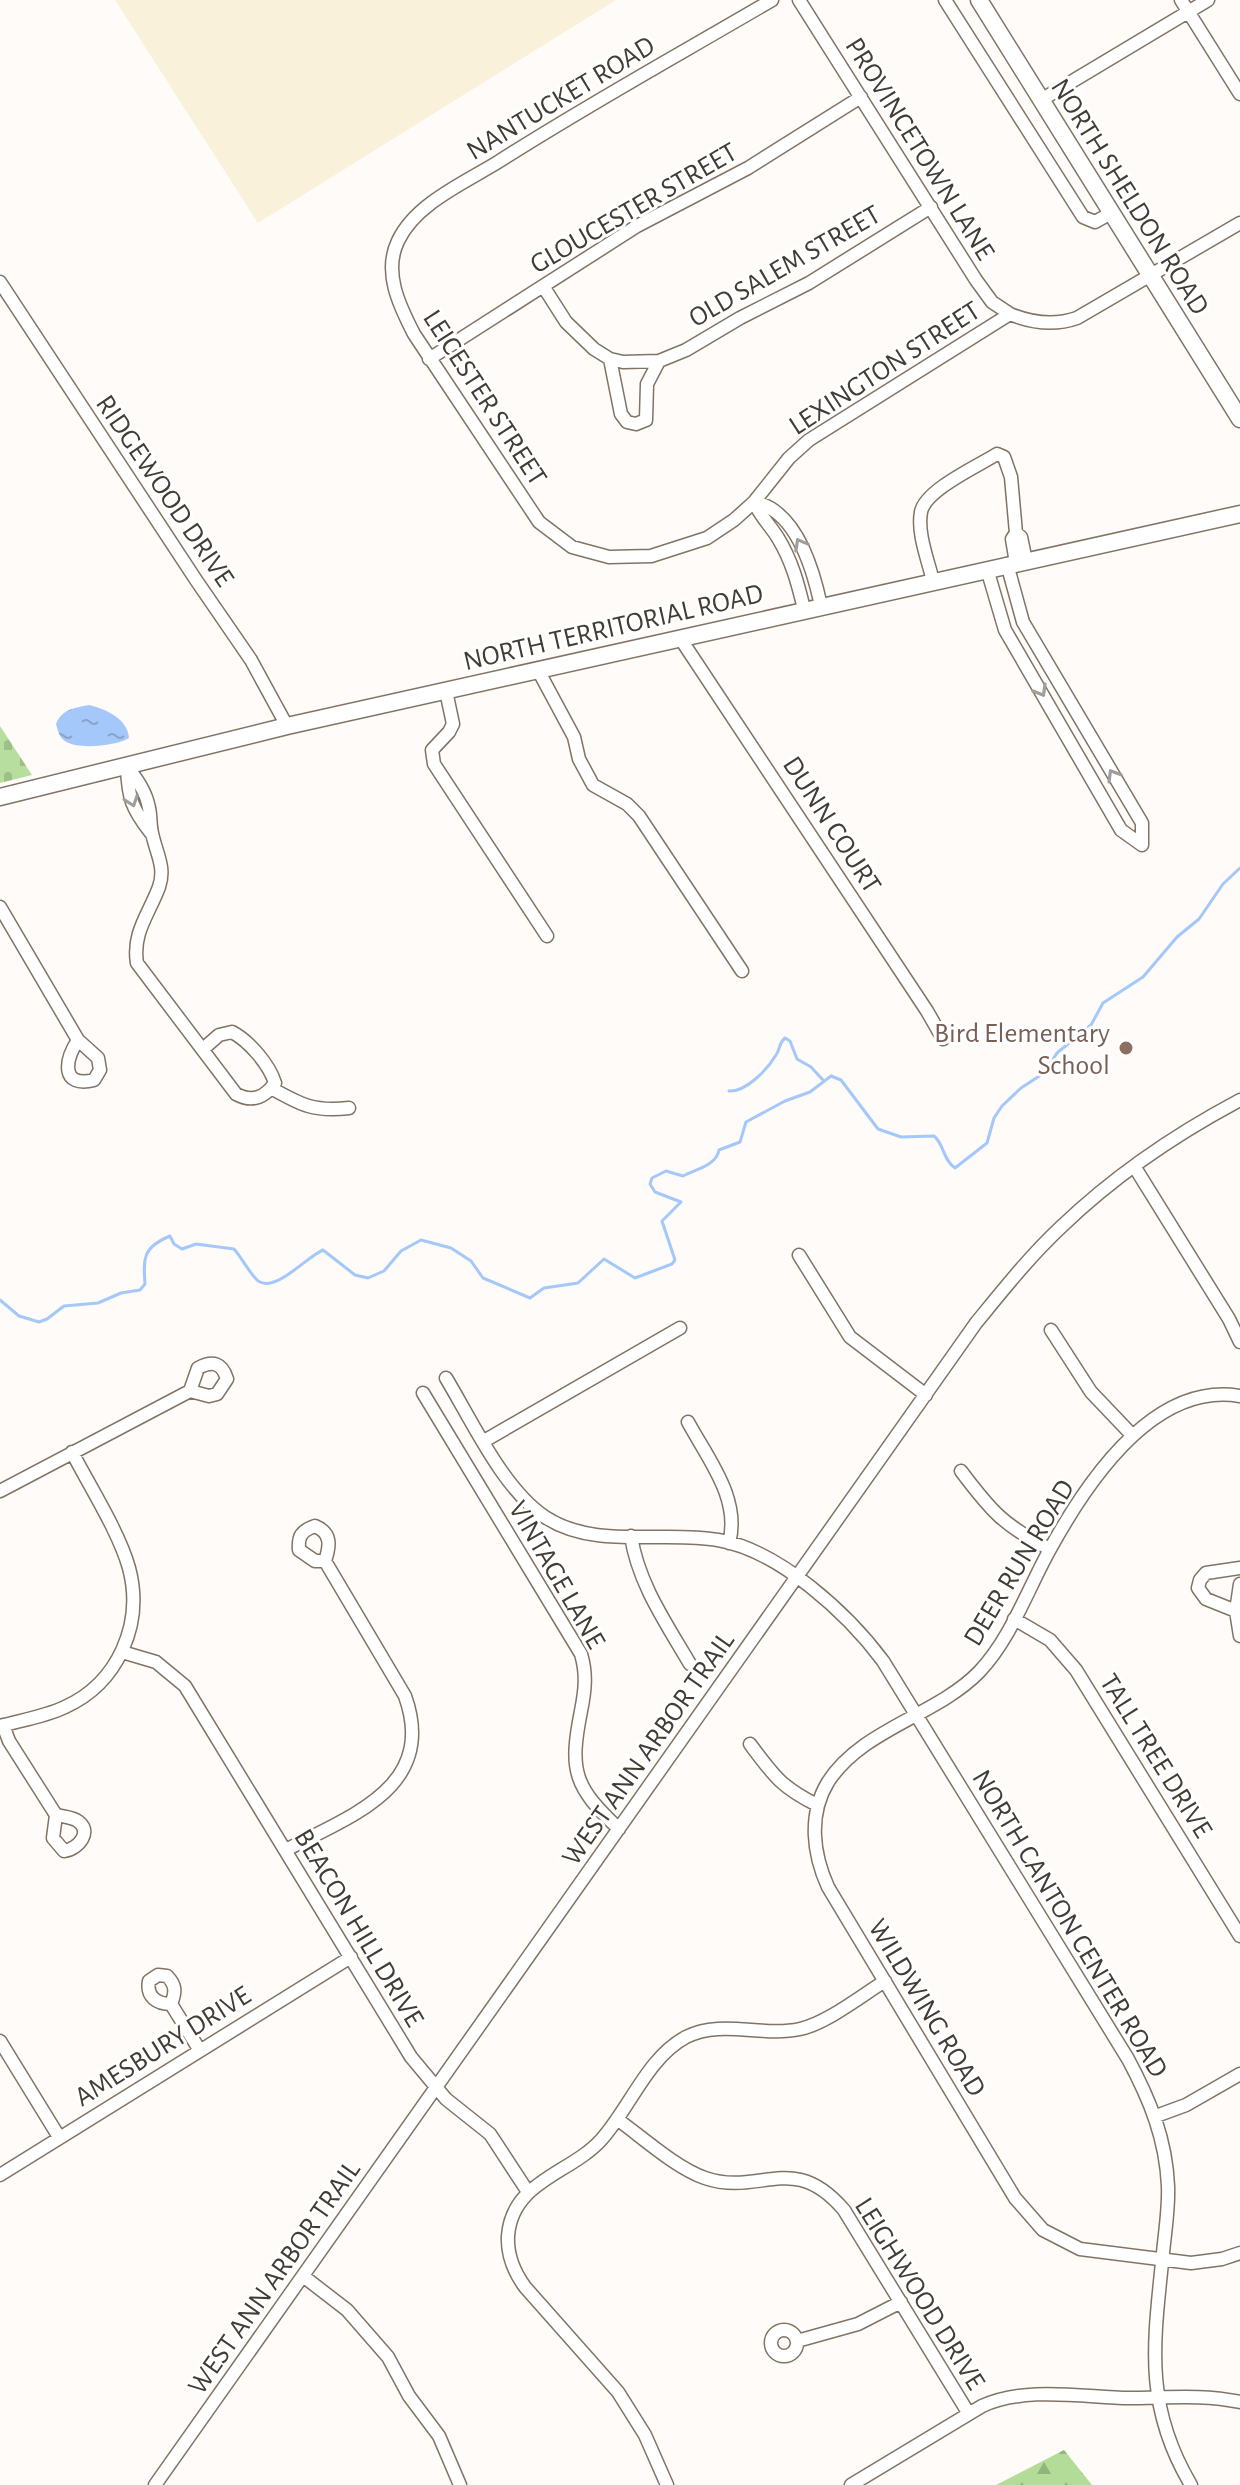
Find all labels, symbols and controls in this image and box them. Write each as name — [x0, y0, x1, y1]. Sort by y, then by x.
street label: NANTUCKET ROAD — [462, 32, 660, 166]
street label: PROVINCETOWN LANE — [840, 33, 999, 265]
street label: NORTH SHELDON ROAD — [1045, 74, 1213, 320]
street label: GLOUCESTER STREET — [526, 138, 742, 279]
street label: OLD SALEM STREET — [684, 200, 886, 333]
street label: LEXINGTON STREET — [785, 296, 986, 441]
street label: LEICESTER STREET — [417, 305, 552, 491]
street label: RIDGEWOOD DRIVE — [90, 390, 239, 592]
one-way arrow — [794, 538, 809, 552]
street label: NORTH TERRITORIAL ROAD — [461, 580, 766, 676]
one-way arrow — [1031, 682, 1047, 697]
street label: DUNN COURT — [777, 752, 886, 899]
one-way arrow — [1107, 769, 1122, 784]
one-way arrow — [123, 793, 139, 807]
place label: Bird Elementary School — [934, 1020, 1110, 1080]
marker: Bird Elementary School — [1117, 1039, 1135, 1057]
street label: DEER RUN ROAD — [959, 1475, 1080, 1651]
street label: VINTAGE LANE — [503, 1496, 610, 1654]
street label: WEST ANN ARBOR TRAIL — [557, 1627, 740, 1871]
street label: TALL TREE DRIVE — [1094, 1669, 1217, 1843]
street label: NORTH CANTON CENTER ROAD — [966, 1765, 1172, 2083]
street label: BEACON HILL DRIVE — [288, 1824, 428, 2032]
street label: WILDWING ROAD — [862, 1915, 990, 2102]
street label: AMESBURY DRIVE — [70, 1981, 256, 2112]
street label: WEST ANN ARBOR TRAIL — [183, 2156, 366, 2400]
street label: LEIGHWOOD DRIVE — [849, 2193, 990, 2395]

